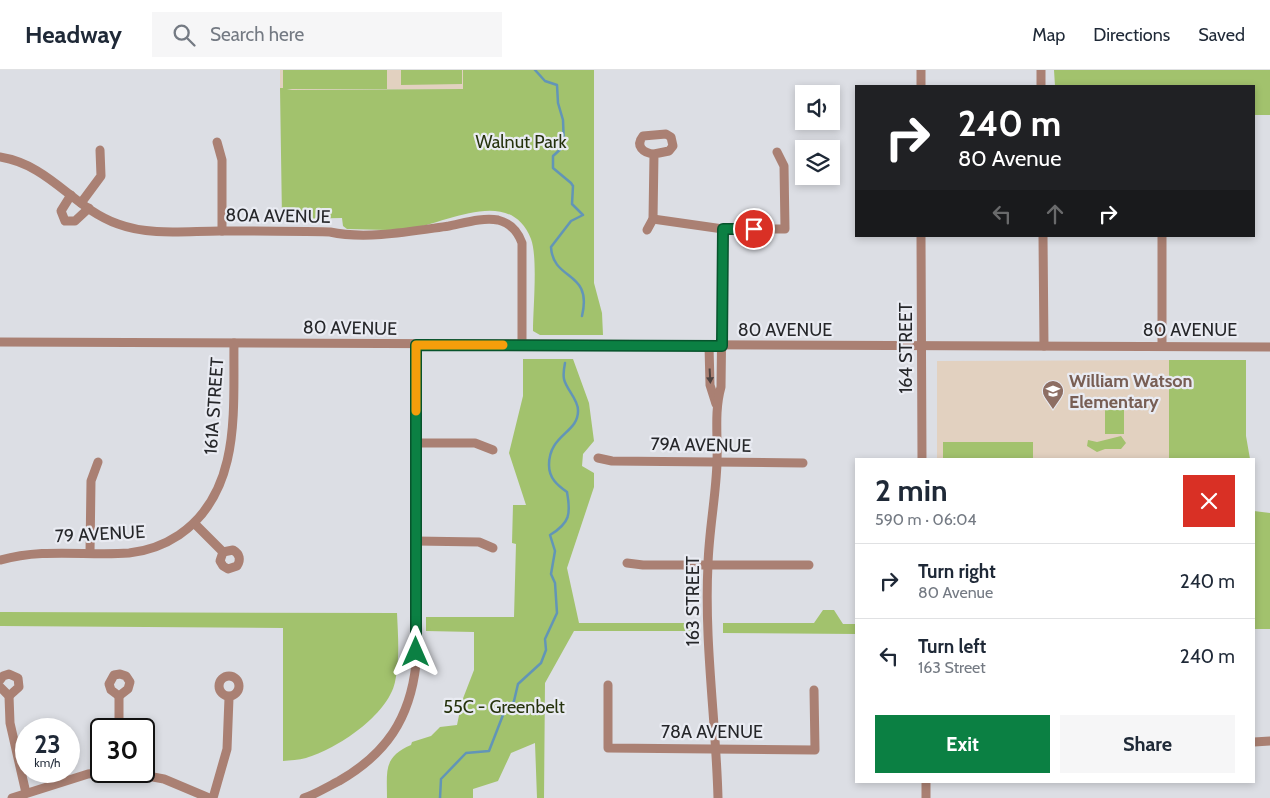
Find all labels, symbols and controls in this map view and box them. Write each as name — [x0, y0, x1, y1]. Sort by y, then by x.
search box — [152, 12, 502, 57]
text: Headway — [25, 20, 122, 49]
icon: search — [170, 21, 198, 49]
text: Search here — [210, 23, 304, 46]
text: Map — [1032, 24, 1065, 46]
text: Directions — [1093, 24, 1170, 46]
text: Saved — [1198, 24, 1245, 46]
map controls — [795, 85, 840, 185]
button: sound — [795, 85, 840, 130]
text: 240 m — [958, 102, 1061, 145]
icon: right — [875, 105, 940, 170]
park label: Walnut Park — [475, 131, 568, 153]
button: layers — [795, 140, 840, 185]
text: 80 Avenue — [958, 145, 1061, 172]
icon: left — [988, 200, 1016, 228]
icon: ahead — [1041, 200, 1069, 228]
icon: right — [1094, 200, 1122, 228]
street label: 80A AVENUE — [225, 204, 331, 228]
pin — [733, 208, 775, 250]
icon: arrive — [740, 215, 768, 243]
street label: 164 STREET — [895, 302, 917, 394]
street label: 80 AVENUE — [303, 316, 397, 340]
street label: 80 AVENUE — [738, 319, 832, 341]
street label: 80 AVENUE — [1143, 319, 1237, 341]
street label: 161A STREET — [200, 356, 228, 455]
one-way arrow — [706, 368, 714, 384]
place label: William Watson Elementary — [1069, 370, 1193, 413]
school or university icon: William Watson Elementary — [1041, 379, 1065, 410]
street label: 79A AVENUE — [650, 433, 752, 457]
text: 2 min — [875, 472, 947, 509]
button: close — [1183, 475, 1235, 527]
text: 590 m · 06:04 — [875, 510, 977, 529]
street label: 79 AVENUE — [54, 521, 146, 547]
street label: 163 STREET — [682, 555, 704, 646]
text: Turn right — [918, 560, 996, 583]
icon: right — [875, 567, 903, 595]
text: 240 m — [1180, 570, 1235, 593]
text: 80 Avenue — [918, 583, 993, 602]
position arrow — [389, 625, 441, 677]
text: Turn left — [918, 635, 986, 658]
icon: left — [875, 642, 903, 670]
text: 240 m — [1180, 645, 1235, 668]
text: 163 Street — [918, 658, 986, 677]
park label: 55C - Greenbelt — [443, 696, 565, 718]
button: Exit — [875, 715, 1050, 773]
button: Share — [1060, 715, 1235, 773]
speed limit sign: 30 — [90, 718, 155, 783]
street label: 78A AVENUE — [661, 721, 763, 743]
text: 23 — [34, 729, 61, 759]
text: km/h — [34, 755, 61, 770]

